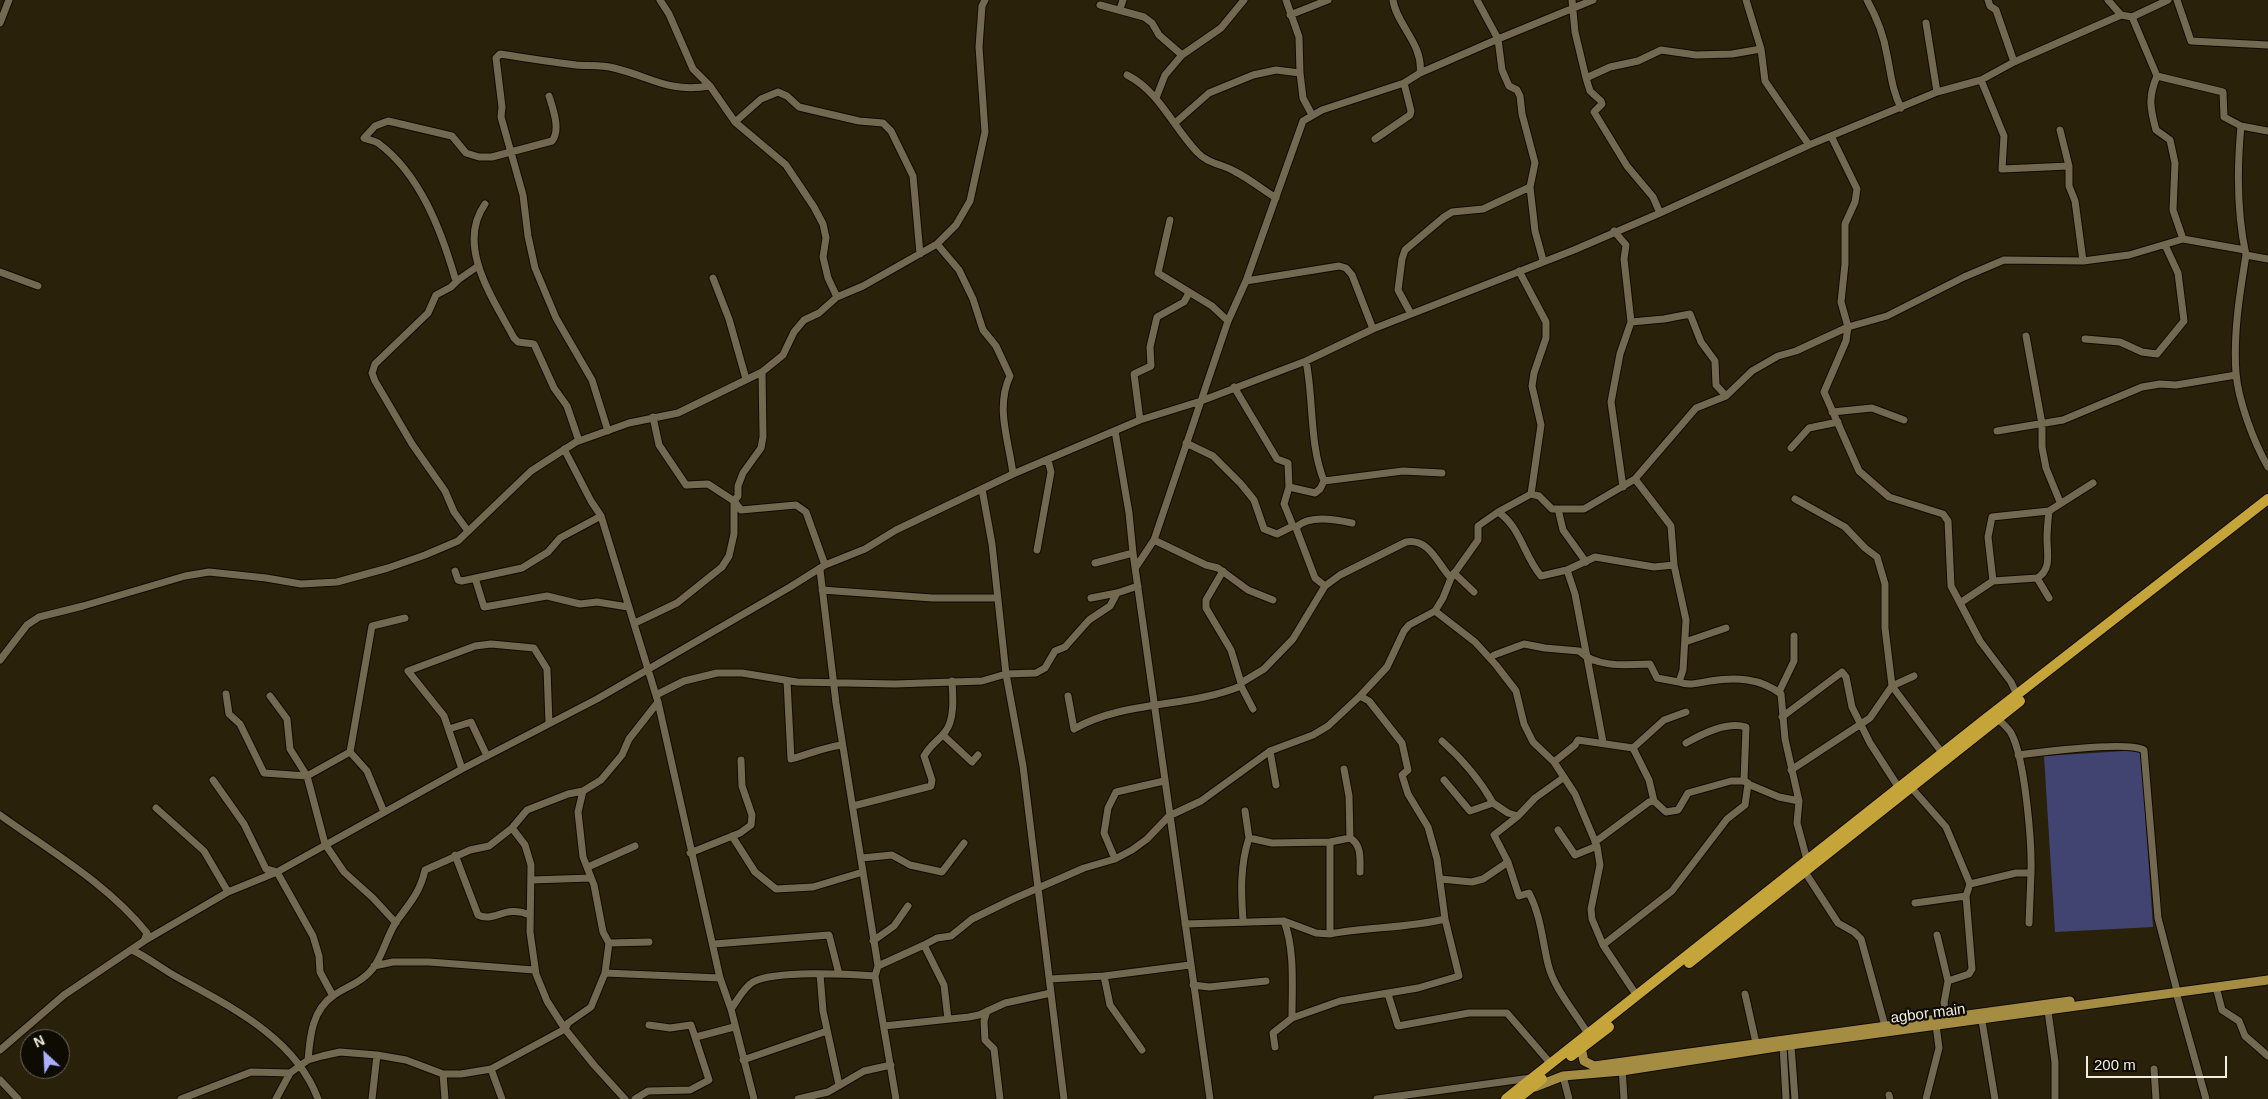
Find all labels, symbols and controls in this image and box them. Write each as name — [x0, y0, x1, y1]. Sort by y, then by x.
street label: agbor main — [1890, 1000, 1966, 1028]
north arrow — [20, 1029, 70, 1079]
text: N — [31, 1032, 47, 1051]
scale bar — [2088, 1046, 2229, 1078]
text: 200 m — [2094, 1056, 2136, 1073]

